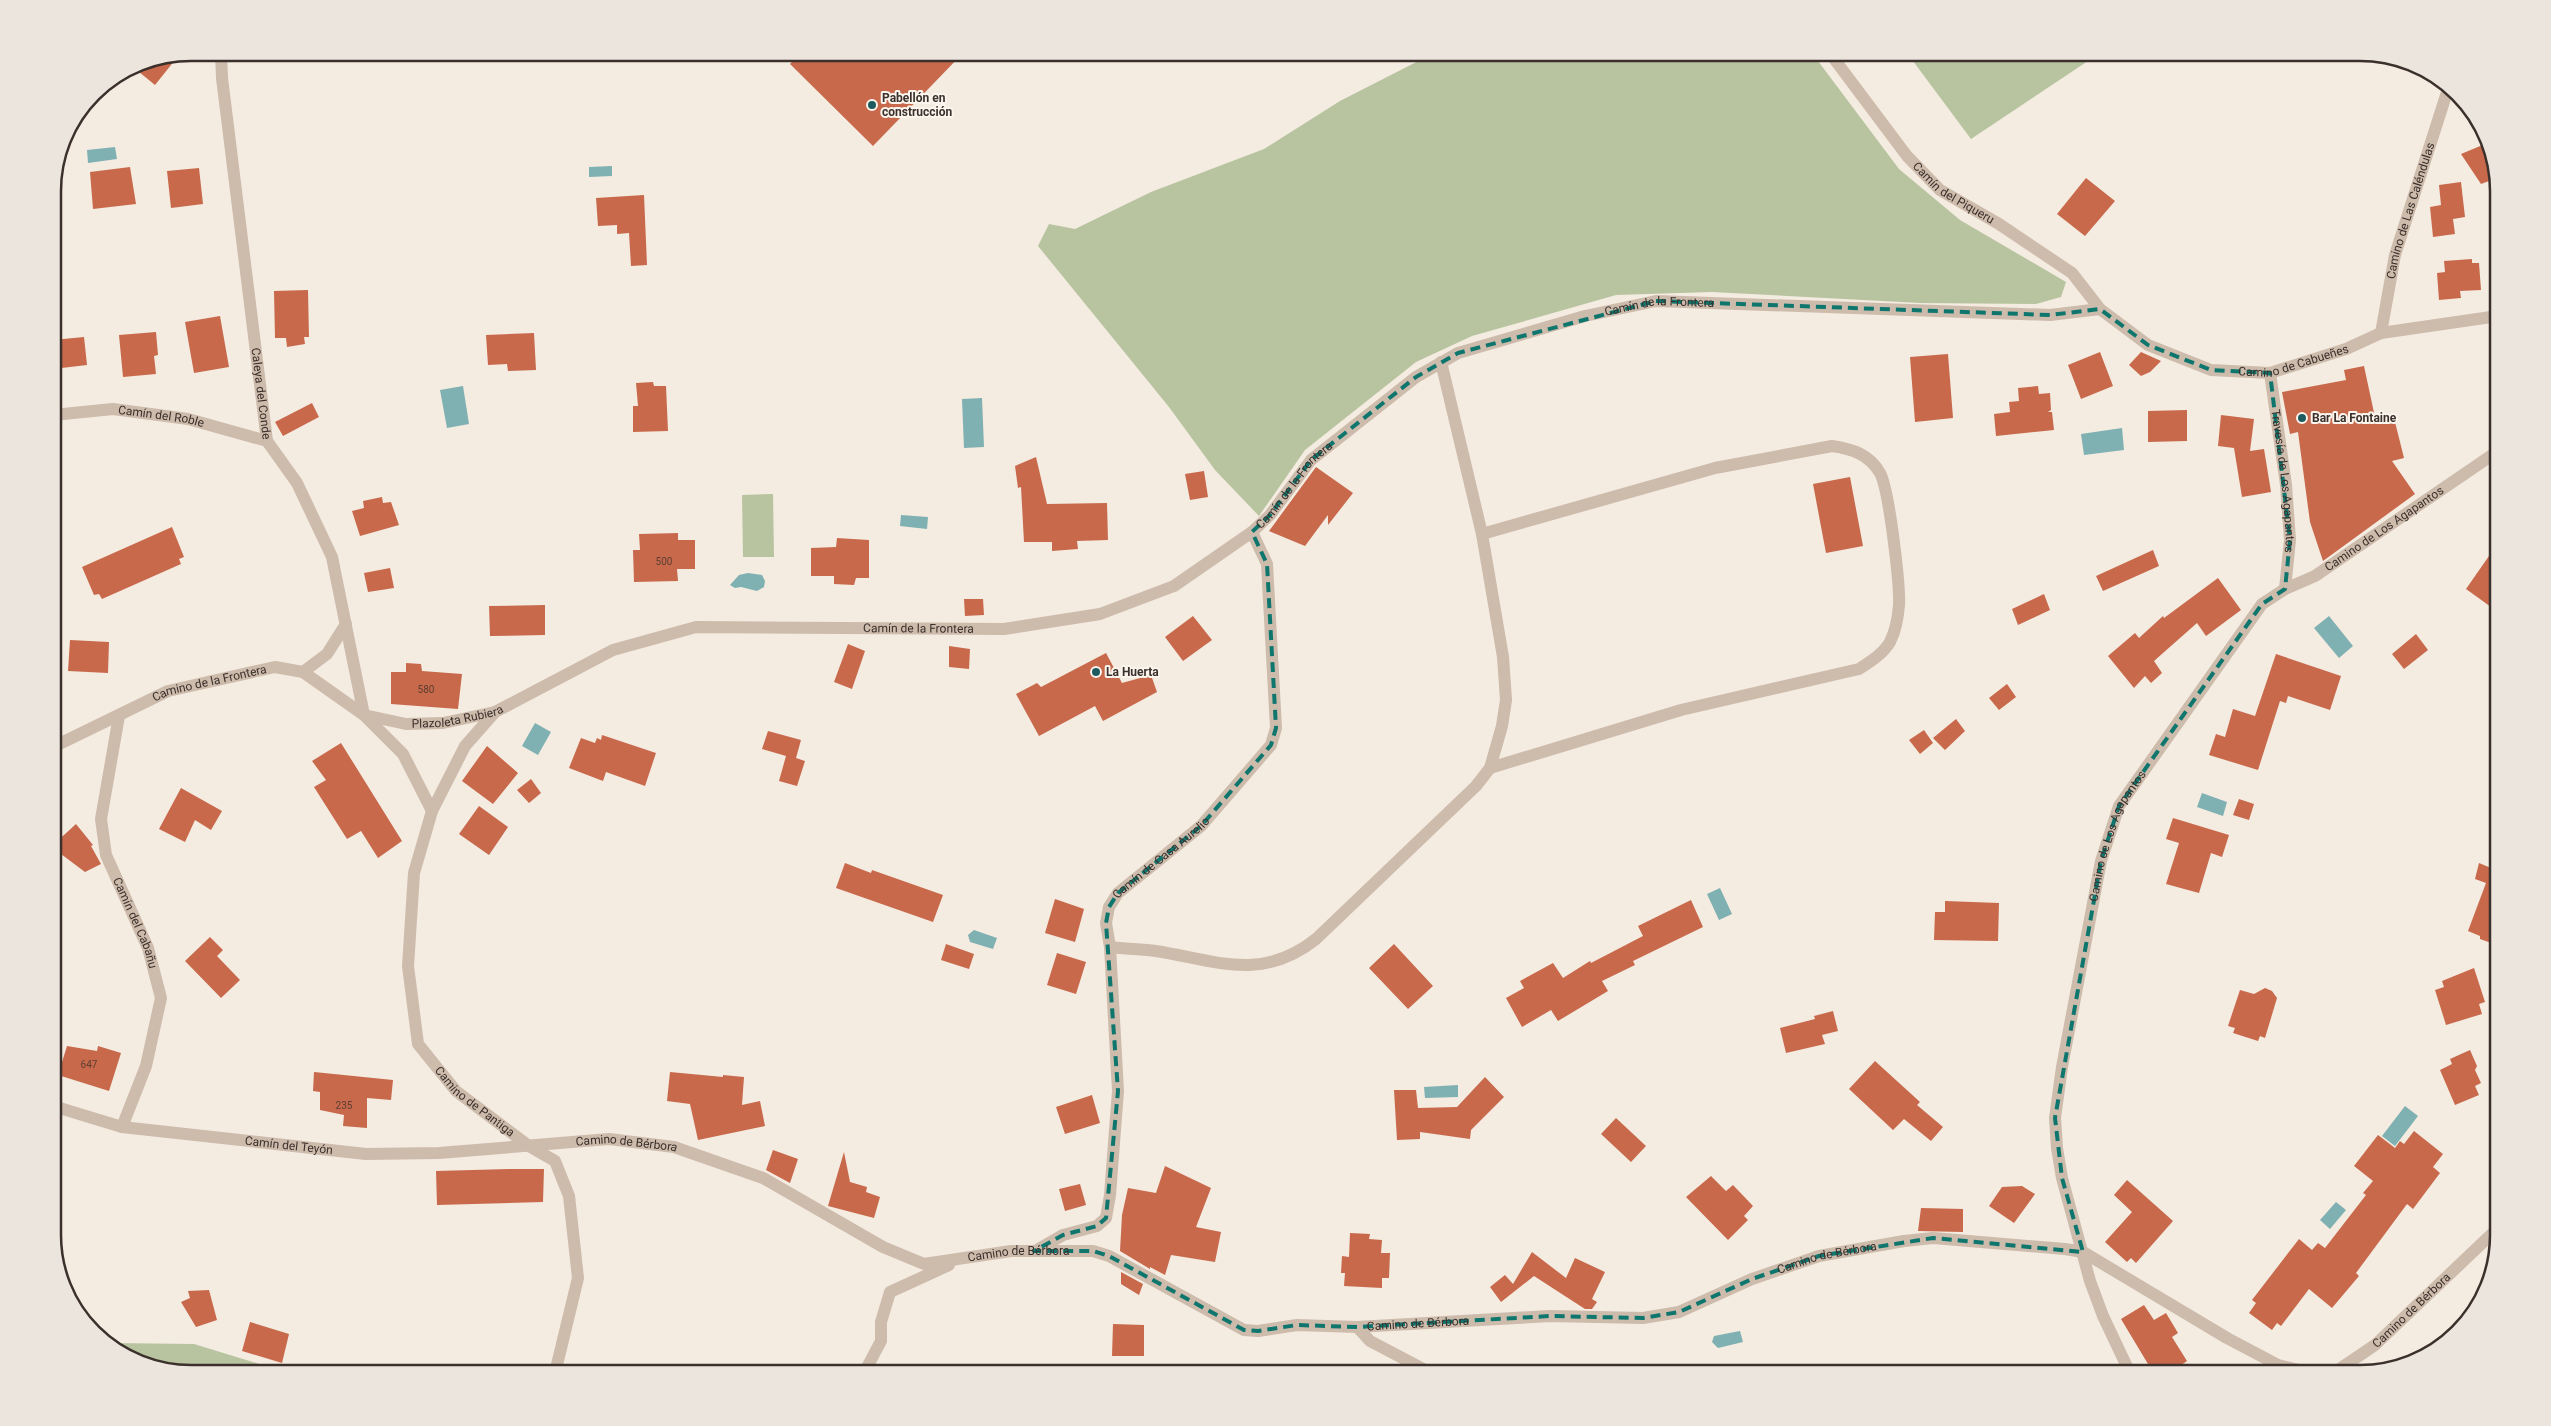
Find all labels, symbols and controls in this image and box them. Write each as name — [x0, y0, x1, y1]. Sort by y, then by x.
place label: Pabellón en construcción — [882, 91, 953, 119]
marker: Pabellón en construcción — [866, 99, 878, 111]
street label: Camino de Las Caléndulas — [2384, 141, 2437, 280]
street label: Camín del Piqueru — [1910, 159, 1997, 227]
street label: Camín de la Frontera — [1603, 294, 1714, 319]
street label: Camino de Cabueñes — [2238, 342, 2350, 380]
street label: Caleya del Conde — [249, 347, 274, 440]
street label: Camín del Roble — [117, 403, 206, 430]
street label: Travesía de Los Agapantos — [2268, 408, 2297, 554]
place label: Bar La Fontaine — [2312, 411, 2397, 425]
marker: Bar La Fontaine — [2296, 412, 2308, 424]
street label: Camín de la Frontera — [1253, 439, 1335, 532]
street label: Camino de Los Agapantos — [2322, 483, 2446, 574]
house number: 500 — [656, 556, 673, 567]
street label: Camín de la Frontera — [863, 621, 974, 636]
street label: Camino de la Frontera — [150, 662, 268, 705]
place label: La Huerta — [1106, 665, 1159, 679]
marker: La Huerta — [1090, 666, 1102, 678]
house number: 580 — [418, 684, 435, 695]
street label: Plazoleta Rubiera — [411, 702, 506, 731]
street label: Camino de Los Agapantos — [2086, 768, 2149, 903]
street label: Camín de Casa Aurelio — [1109, 814, 1213, 901]
street label: Camín del Cabañu — [110, 875, 160, 970]
house number: 647 — [81, 1059, 98, 1070]
street label: Camino de Pantiga — [432, 1064, 517, 1140]
house number: 235 — [336, 1100, 353, 1111]
street label: Camino de Bérbora — [575, 1132, 680, 1155]
street label: Camín del Teyón — [244, 1134, 333, 1157]
street label: Camino de Bérbora — [1775, 1239, 1878, 1277]
street label: Camino de Bérbora — [967, 1244, 1069, 1264]
street label: Camino de Bérbora — [2369, 1270, 2453, 1351]
street label: Camino de Bérbora — [1366, 1314, 1469, 1333]

